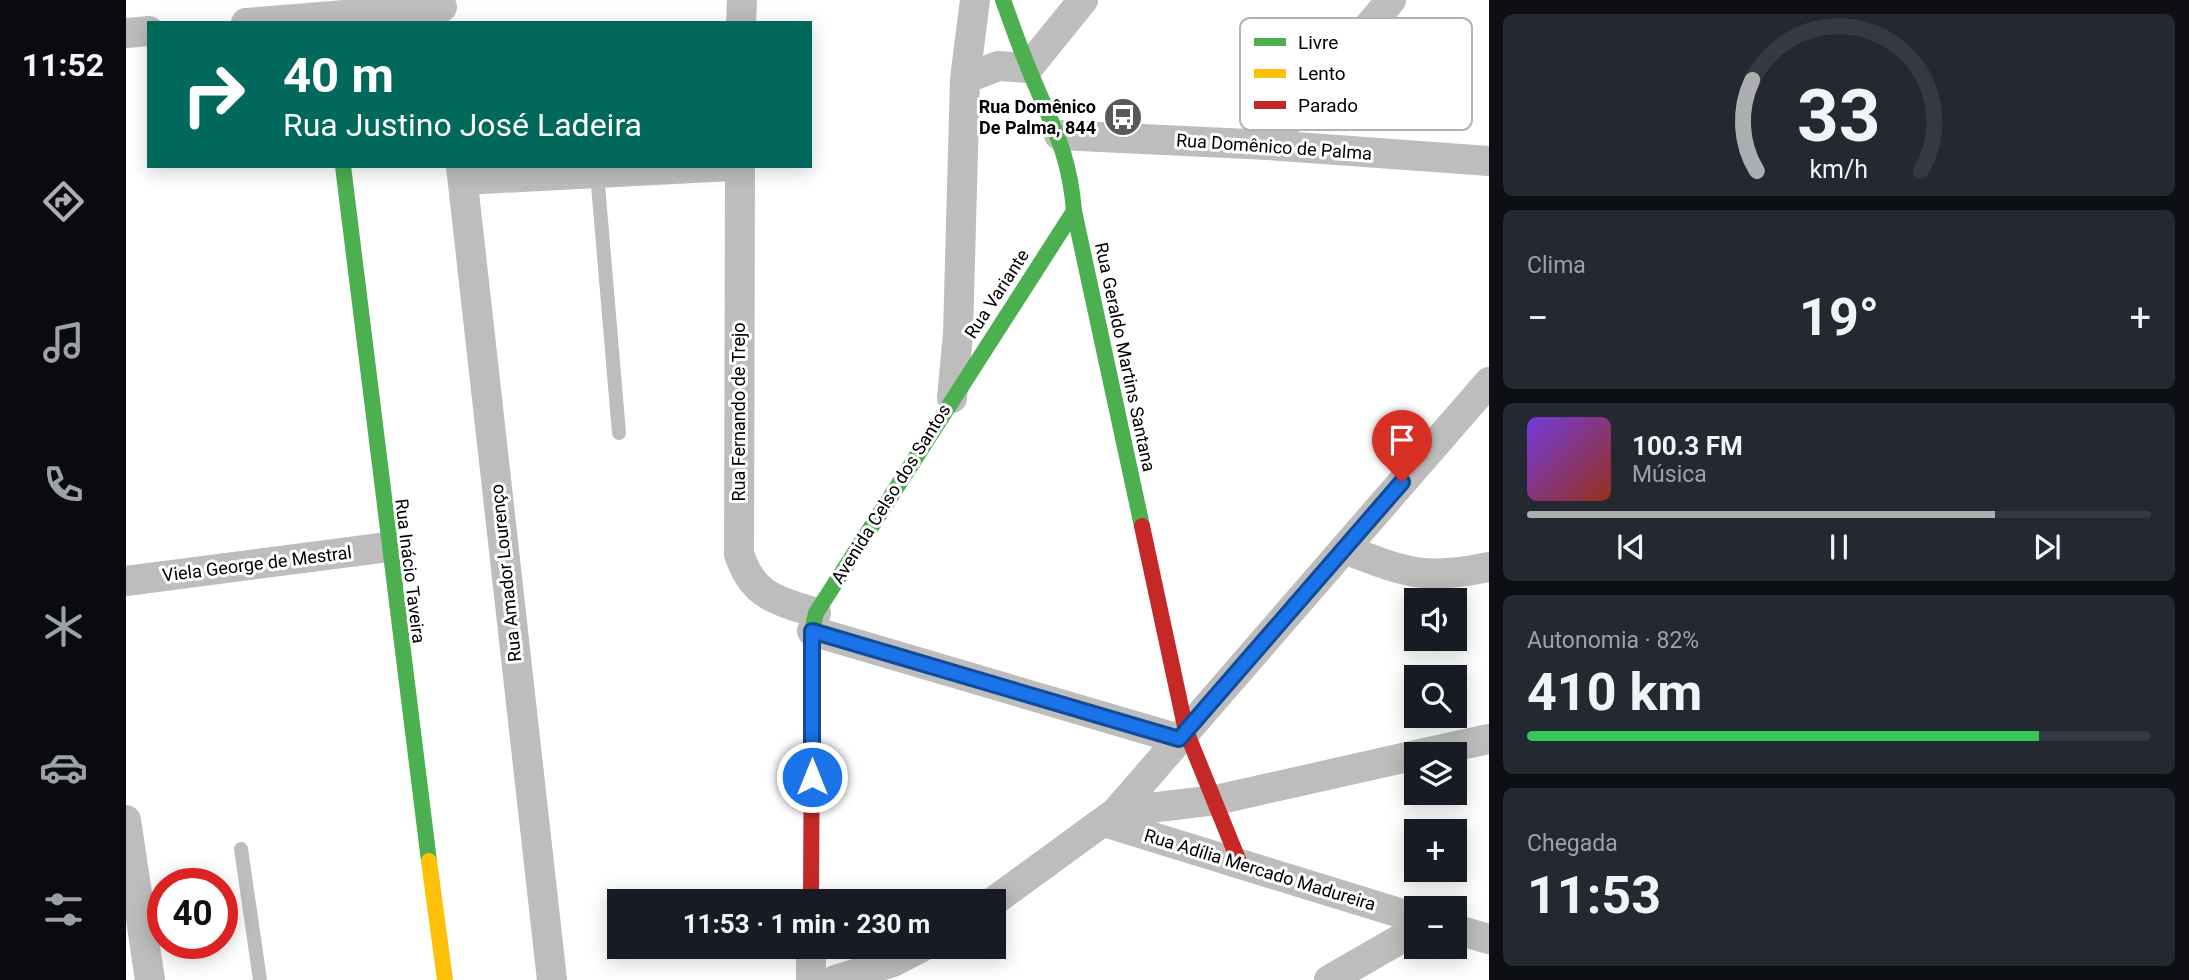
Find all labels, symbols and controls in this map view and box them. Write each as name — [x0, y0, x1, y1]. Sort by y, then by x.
legend — [1240, 18, 1472, 130]
text: Livre — [1298, 31, 1338, 54]
text: 11:52 — [22, 46, 104, 84]
text: 40 m — [283, 47, 394, 104]
icon: right — [168, 49, 259, 140]
text: Lento — [1298, 62, 1346, 85]
text: 33 — [1797, 73, 1881, 159]
text: Parado — [1298, 94, 1358, 117]
place label: Rua Domênico De Palma, 844 — [979, 96, 1096, 138]
bus stop icon: Rua Domênico De Palma, 844 — [1102, 96, 1144, 138]
text: Rua Justino José Ladeira — [283, 106, 642, 144]
street label: Rua Domênico de Palma — [1175, 129, 1373, 164]
text: km/h — [1810, 155, 1868, 184]
icon: directions — [39, 177, 88, 226]
street label: Rua Geraldo Martins Santana — [1091, 240, 1160, 473]
street label: Rua Variante — [960, 245, 1033, 342]
text: Clima — [1527, 252, 1586, 279]
text: 19° — [1799, 287, 1879, 348]
text: − — [1527, 296, 1549, 340]
text: + — [2129, 296, 2151, 340]
icon: music — [39, 318, 88, 367]
street label: Rua Fernando de Trejo — [728, 322, 749, 502]
street label: Avenida Celso dos Santos — [827, 400, 955, 587]
pin — [1372, 410, 1432, 482]
icon: arrive — [1383, 421, 1421, 459]
text: 100.3 FM — [1632, 431, 1743, 461]
icon: phone — [39, 460, 88, 509]
text: Música — [1632, 461, 1707, 488]
street label: Rua Amador Lourenço — [486, 483, 525, 663]
street label: Rua Inácio Taveira — [391, 497, 430, 644]
icon: previous — [1612, 528, 1650, 566]
icon: pause — [1820, 528, 1858, 566]
icon: next — [2028, 528, 2066, 566]
street label: Viela George de Mestral — [161, 541, 353, 586]
map controls — [1404, 588, 1467, 959]
button: sound — [1404, 588, 1467, 651]
icon: climate — [39, 602, 88, 651]
text: Autonomia · 82% — [1527, 627, 1699, 654]
text: 410 km — [1527, 662, 1702, 723]
button: search — [1404, 665, 1467, 728]
position arrow — [775, 740, 849, 814]
button: layers — [1404, 742, 1467, 805]
icon: car — [39, 743, 88, 792]
button: + — [1404, 819, 1467, 882]
street label: Rua Adília Mercado Madureira — [1142, 824, 1378, 915]
text: Chegada — [1527, 830, 1618, 857]
text: 11:53 — [1527, 865, 1661, 926]
speed limit sign: 40 — [147, 868, 238, 959]
icon: filters — [39, 885, 88, 934]
button: − — [1404, 896, 1467, 959]
text: 11:53 · 1 min · 230 m — [683, 909, 930, 939]

